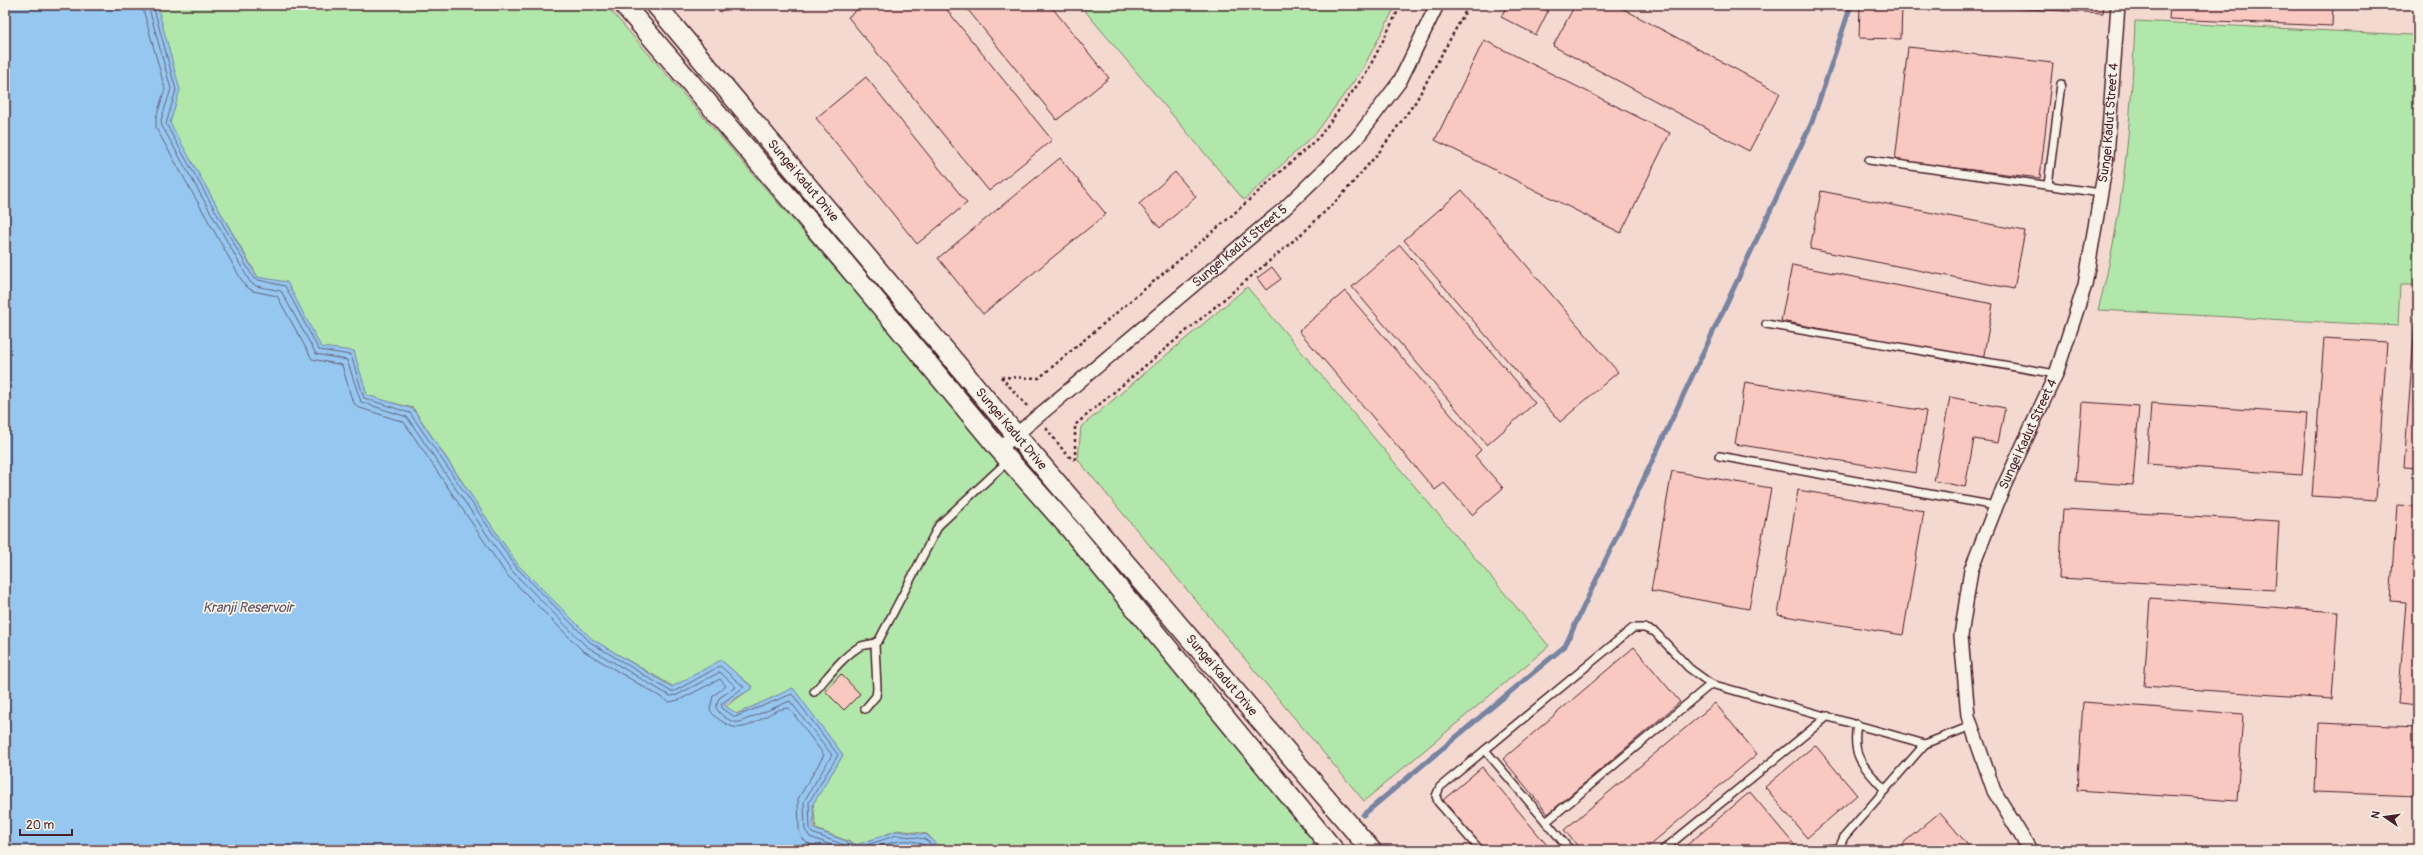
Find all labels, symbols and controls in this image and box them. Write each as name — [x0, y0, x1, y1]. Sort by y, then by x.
street label: Sungei Kadut Street 4 — [2095, 62, 2122, 184]
street label: Sungei Kadut Drive — [764, 136, 842, 225]
street label: Sungei Kadut Street 5 — [1189, 201, 1291, 291]
street label: Sungei Kadut Street 4 — [1996, 376, 2061, 492]
street label: Sungei Kadut Drive — [972, 385, 1051, 474]
water label: Kranji Reservoir — [203, 599, 295, 616]
street label: Sungei Kadut Drive — [1182, 631, 1261, 720]
north arrow — [2365, 797, 2405, 837]
text: N — [2369, 809, 2383, 820]
scale bar — [20, 811, 72, 837]
text: 20 m — [26, 818, 55, 833]

